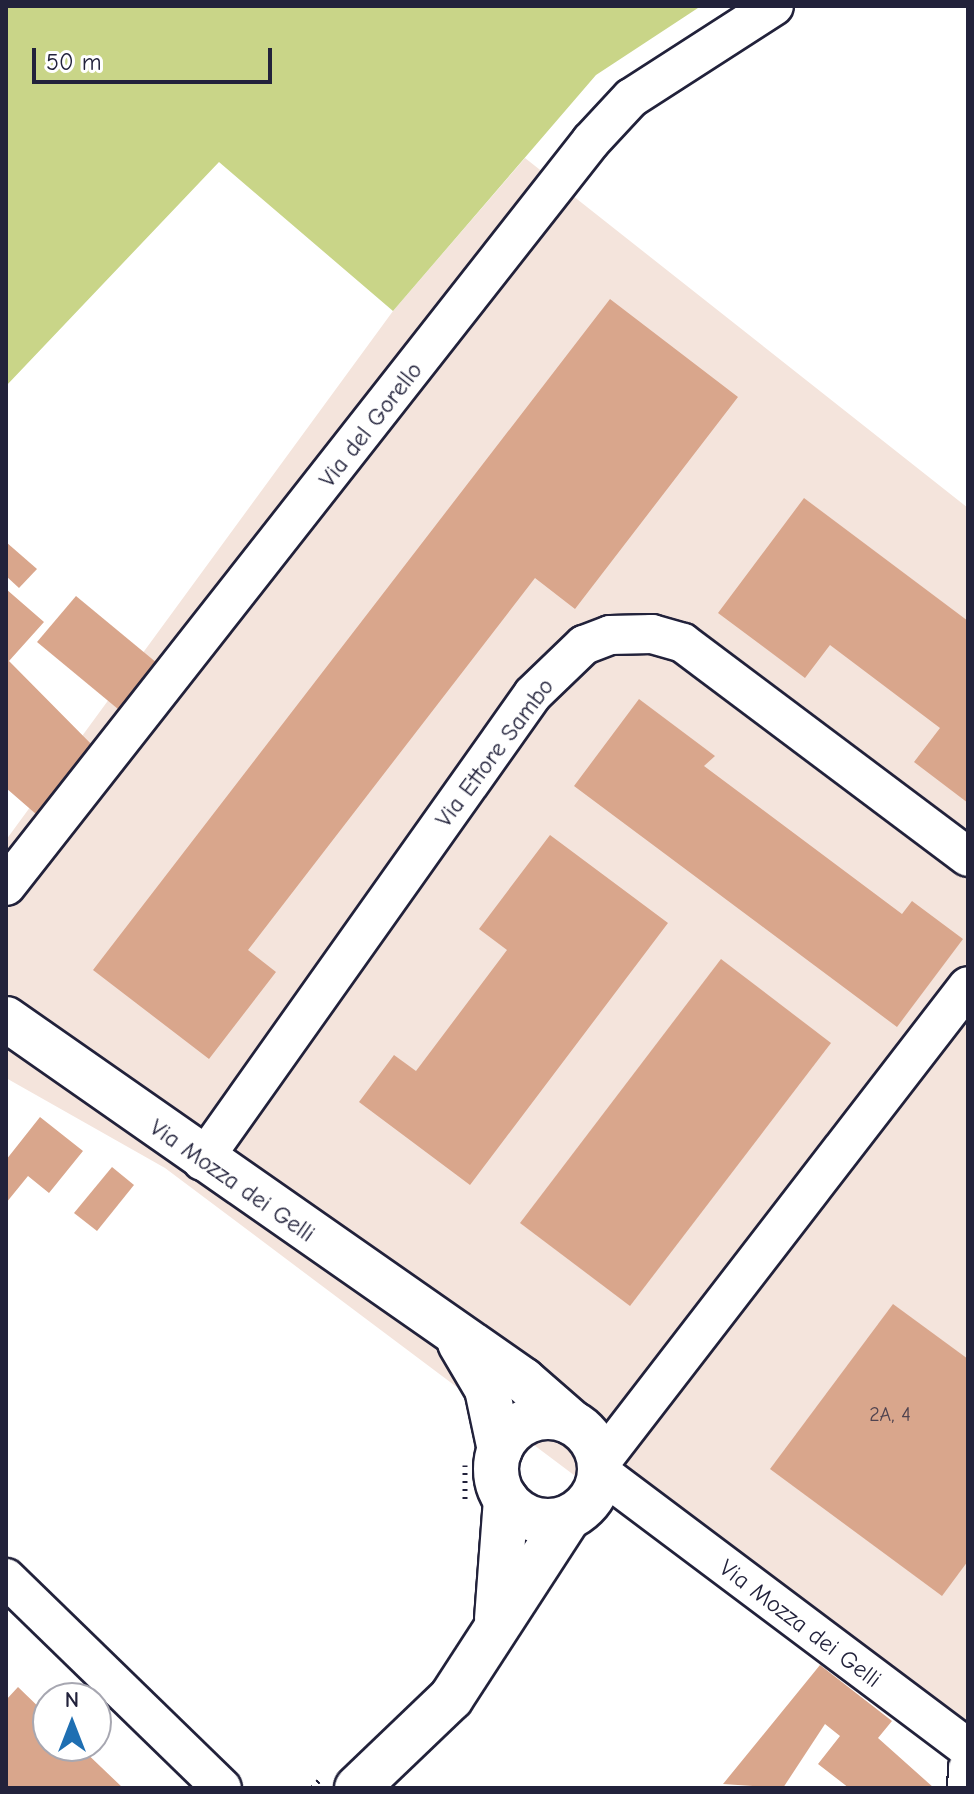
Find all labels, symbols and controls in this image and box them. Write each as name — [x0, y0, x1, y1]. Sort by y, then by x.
scale bar — [36, 32, 276, 82]
text: 50 m — [46, 48, 102, 76]
street label: Via del Gorello — [313, 357, 429, 493]
street label: Via Ettore Sambo — [430, 673, 560, 833]
street label: Via Mozza dei Gelli — [144, 1113, 320, 1249]
house number: 2A, 4 — [869, 1402, 911, 1426]
street label: Via Mozza dei Gelli — [714, 1554, 886, 1694]
north arrow — [32, 1682, 112, 1762]
text: N — [65, 1687, 79, 1713]

